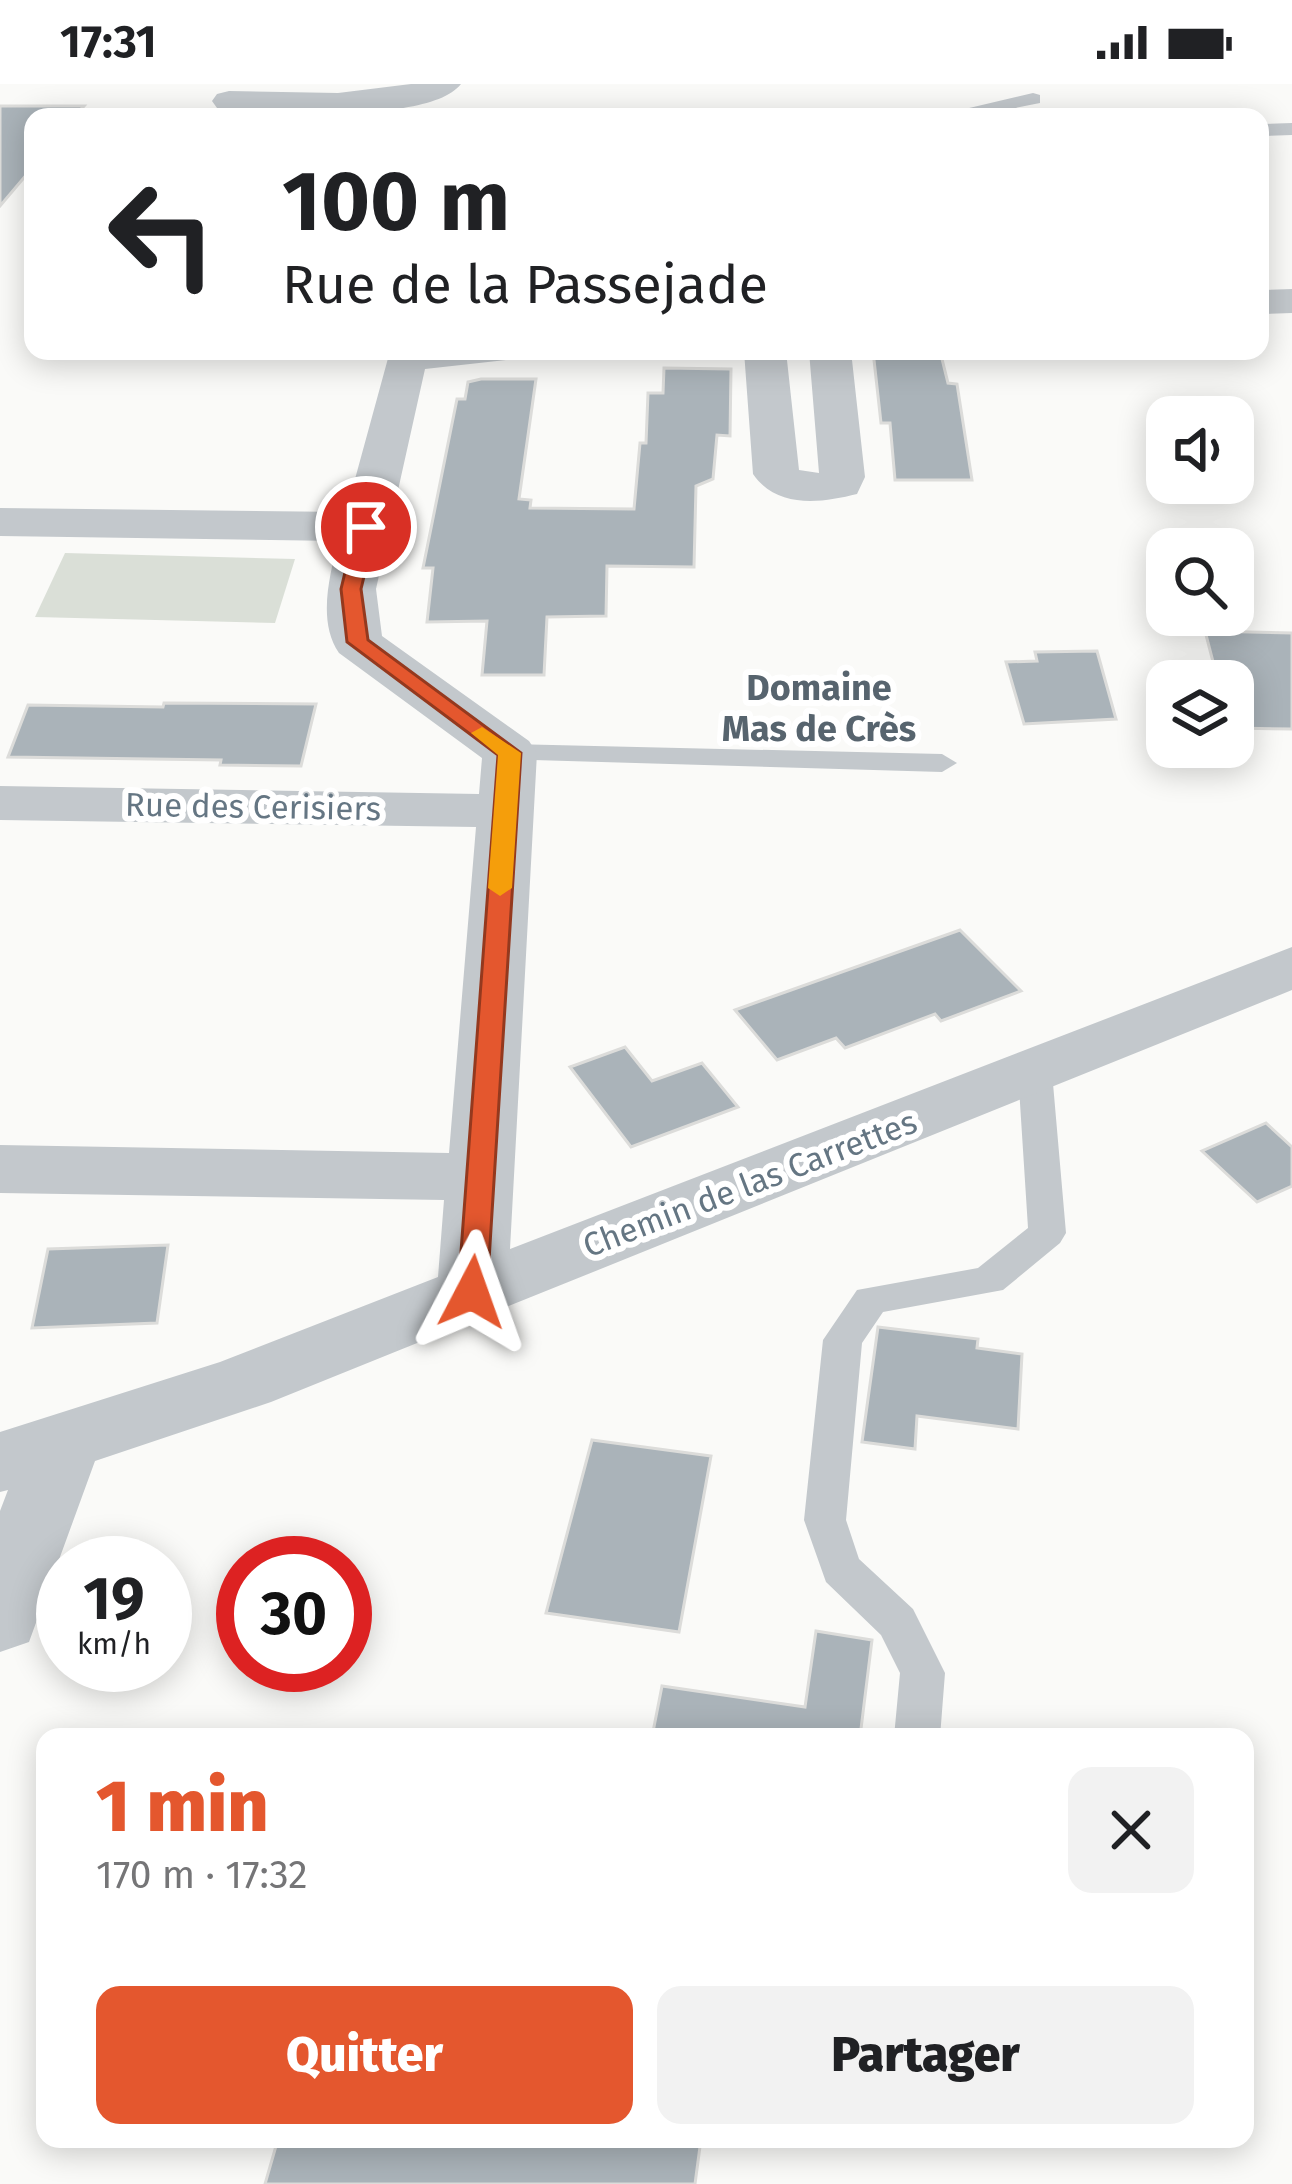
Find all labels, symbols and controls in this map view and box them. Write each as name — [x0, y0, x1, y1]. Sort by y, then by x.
text: 17:31 — [60, 15, 157, 69]
text: 100 m — [282, 151, 510, 252]
icon: left — [84, 156, 240, 312]
text: Rue de la Passejade — [282, 253, 768, 317]
map controls — [1146, 396, 1254, 768]
button: sound — [1146, 396, 1254, 504]
pin — [315, 476, 417, 578]
icon: arrive — [333, 494, 399, 560]
button: search — [1146, 528, 1254, 636]
button: layers — [1146, 660, 1254, 768]
district label: Domaine Mas de Crès — [722, 666, 916, 751]
street label: Rue des Cerisiers — [125, 785, 381, 829]
street label: Chemin de las Carrettes — [577, 1102, 923, 1266]
position arrow — [409, 1229, 535, 1355]
speed limit sign: 30 — [216, 1536, 372, 1692]
text: 19 — [83, 1563, 145, 1635]
text: km/h — [77, 1626, 151, 1662]
text: 1 min — [96, 1764, 269, 1850]
button: close — [1068, 1767, 1194, 1893]
text: 170 m · 17:32 — [96, 1852, 308, 1898]
button: Quitter — [96, 1986, 633, 2124]
button: Partager — [657, 1986, 1194, 2124]

